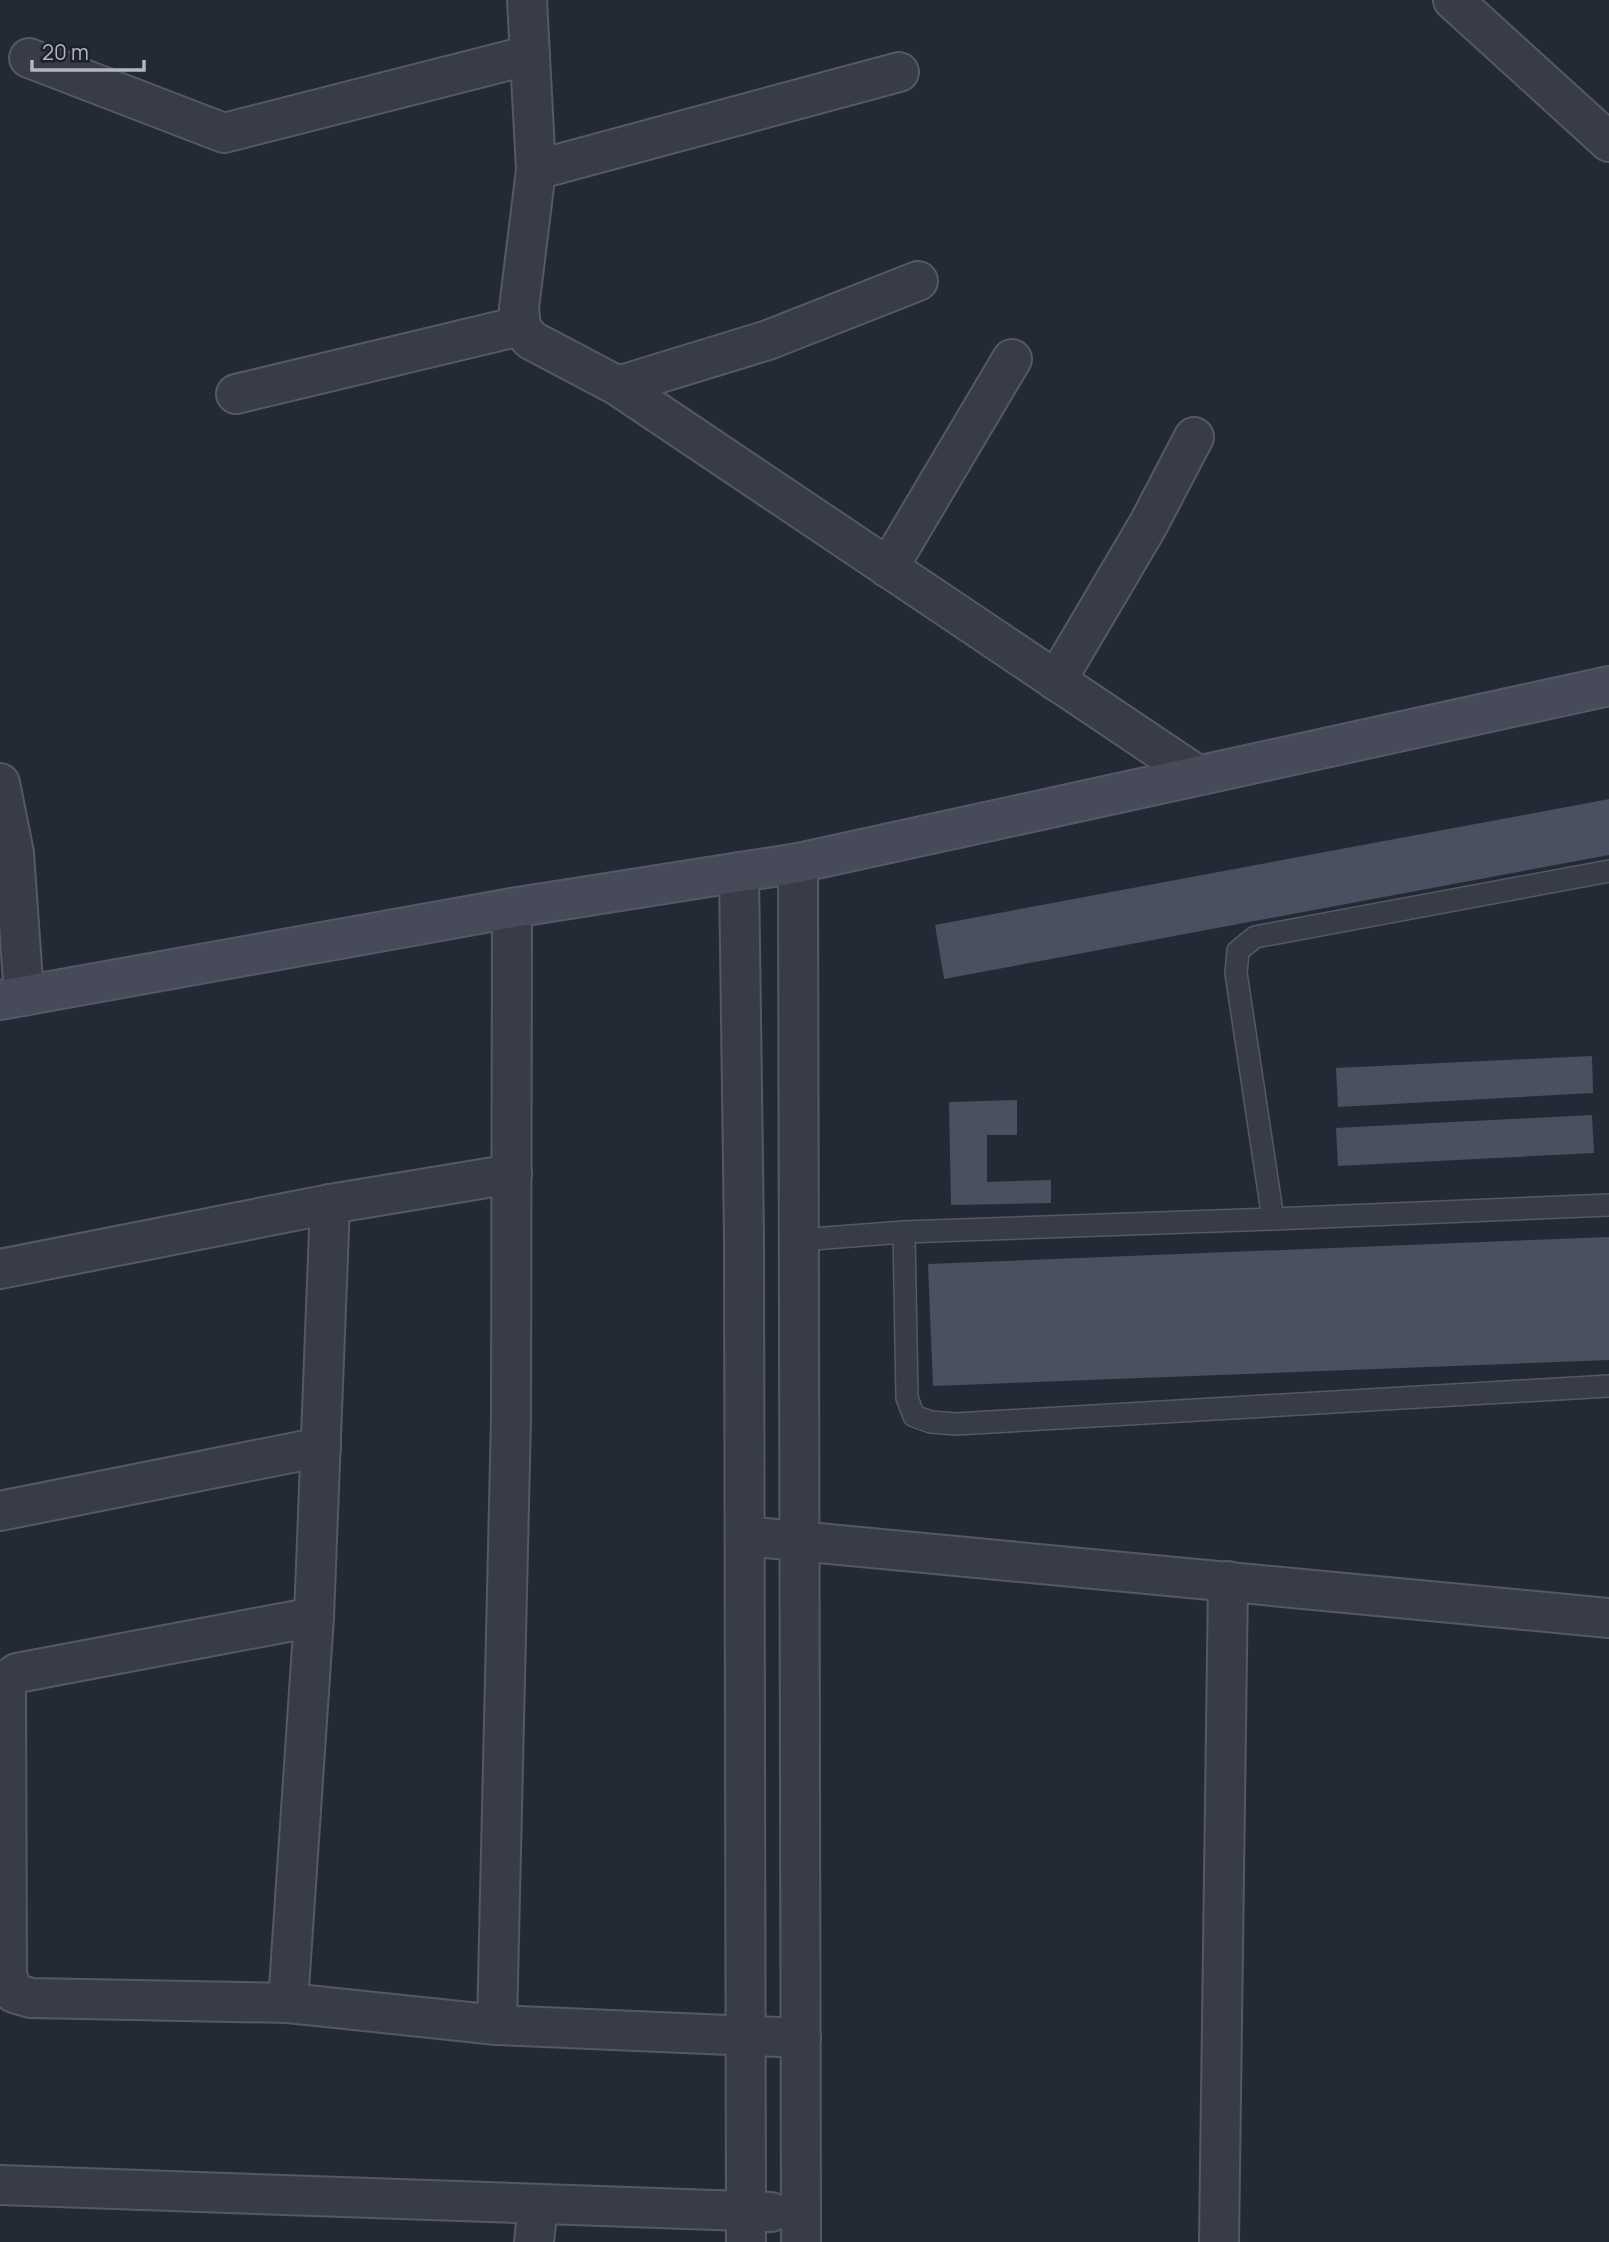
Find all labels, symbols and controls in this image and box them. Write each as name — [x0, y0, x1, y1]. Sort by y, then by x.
scale bar — [32, 28, 144, 72]
text: 20 m — [42, 38, 89, 66]

